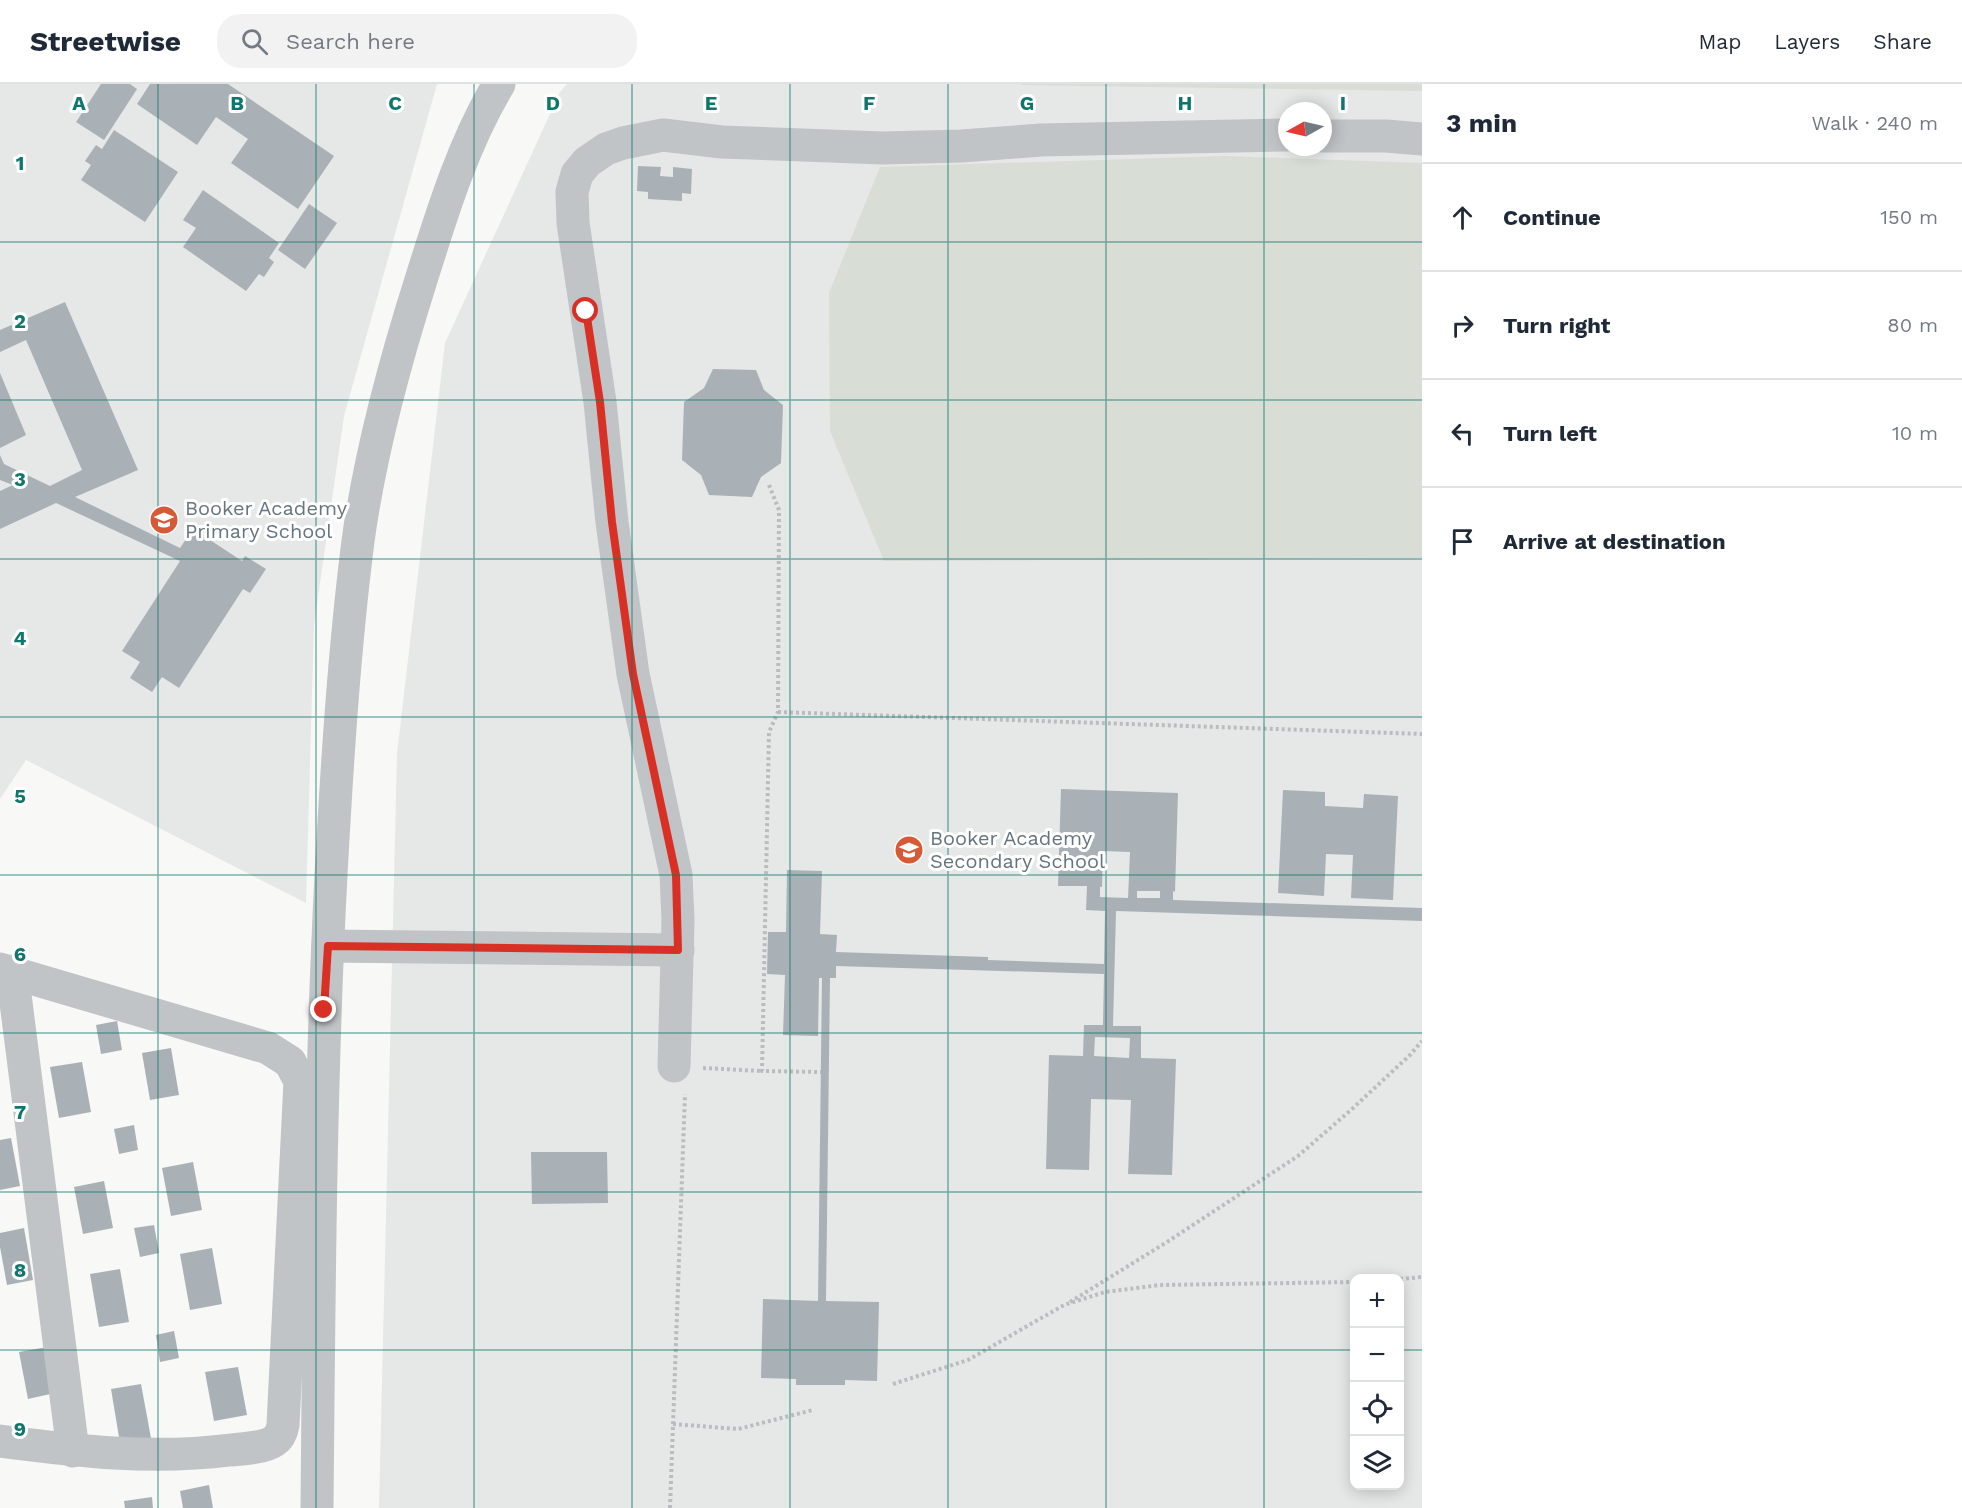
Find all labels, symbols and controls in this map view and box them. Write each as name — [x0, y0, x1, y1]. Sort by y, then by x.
search box — [217, 14, 637, 68]
text: Streetwise — [30, 25, 181, 58]
icon: search — [238, 25, 271, 58]
text: Search here — [286, 29, 415, 54]
text: Map — [1698, 29, 1741, 54]
text: Layers — [1774, 29, 1840, 54]
text: Share — [1873, 29, 1932, 54]
text: A — [72, 91, 86, 115]
text: B — [230, 91, 244, 115]
text: C — [388, 91, 402, 115]
text: D — [546, 91, 560, 115]
text: E — [705, 91, 717, 115]
text: F — [863, 91, 875, 115]
text: G — [1020, 91, 1034, 115]
text: H — [1178, 91, 1192, 115]
text: I — [1340, 91, 1346, 115]
north arrow — [1278, 102, 1332, 156]
text: 3 min — [1446, 108, 1517, 138]
text: Walk · 240 m — [1811, 111, 1938, 135]
text: 1 — [16, 151, 24, 175]
icon: ahead — [1446, 201, 1479, 234]
text: Continue — [1503, 205, 1601, 230]
text: 150 m — [1880, 205, 1938, 229]
route start — [572, 297, 598, 323]
text: 2 — [14, 309, 26, 333]
icon: right — [1446, 309, 1479, 342]
text: Turn right — [1503, 313, 1610, 338]
text: 80 m — [1887, 313, 1938, 337]
icon: left — [1446, 417, 1479, 450]
text: Turn left — [1503, 421, 1597, 446]
text: 10 m — [1892, 421, 1938, 445]
text: 3 — [14, 467, 26, 491]
place label: Booker Academy Primary School — [185, 496, 348, 543]
school or university icon: Booker Academy Primary School — [148, 504, 180, 536]
icon: arrive — [1446, 525, 1479, 558]
text: Arrive at destination — [1503, 529, 1726, 554]
text: 4 — [14, 626, 27, 650]
text: 5 — [14, 784, 26, 808]
place label: Booker Academy Secondary School — [930, 826, 1105, 873]
school or university icon: Booker Academy Secondary School — [893, 834, 925, 866]
text: 6 — [14, 942, 26, 966]
route end — [310, 996, 336, 1022]
text: 7 — [14, 1100, 26, 1124]
text: 8 — [14, 1258, 26, 1282]
map controls — [1350, 1274, 1404, 1490]
button: + — [1350, 1274, 1404, 1328]
button: − — [1350, 1328, 1404, 1382]
button: locate — [1350, 1382, 1404, 1436]
text: 9 — [14, 1417, 26, 1441]
button: layers — [1350, 1436, 1404, 1490]

